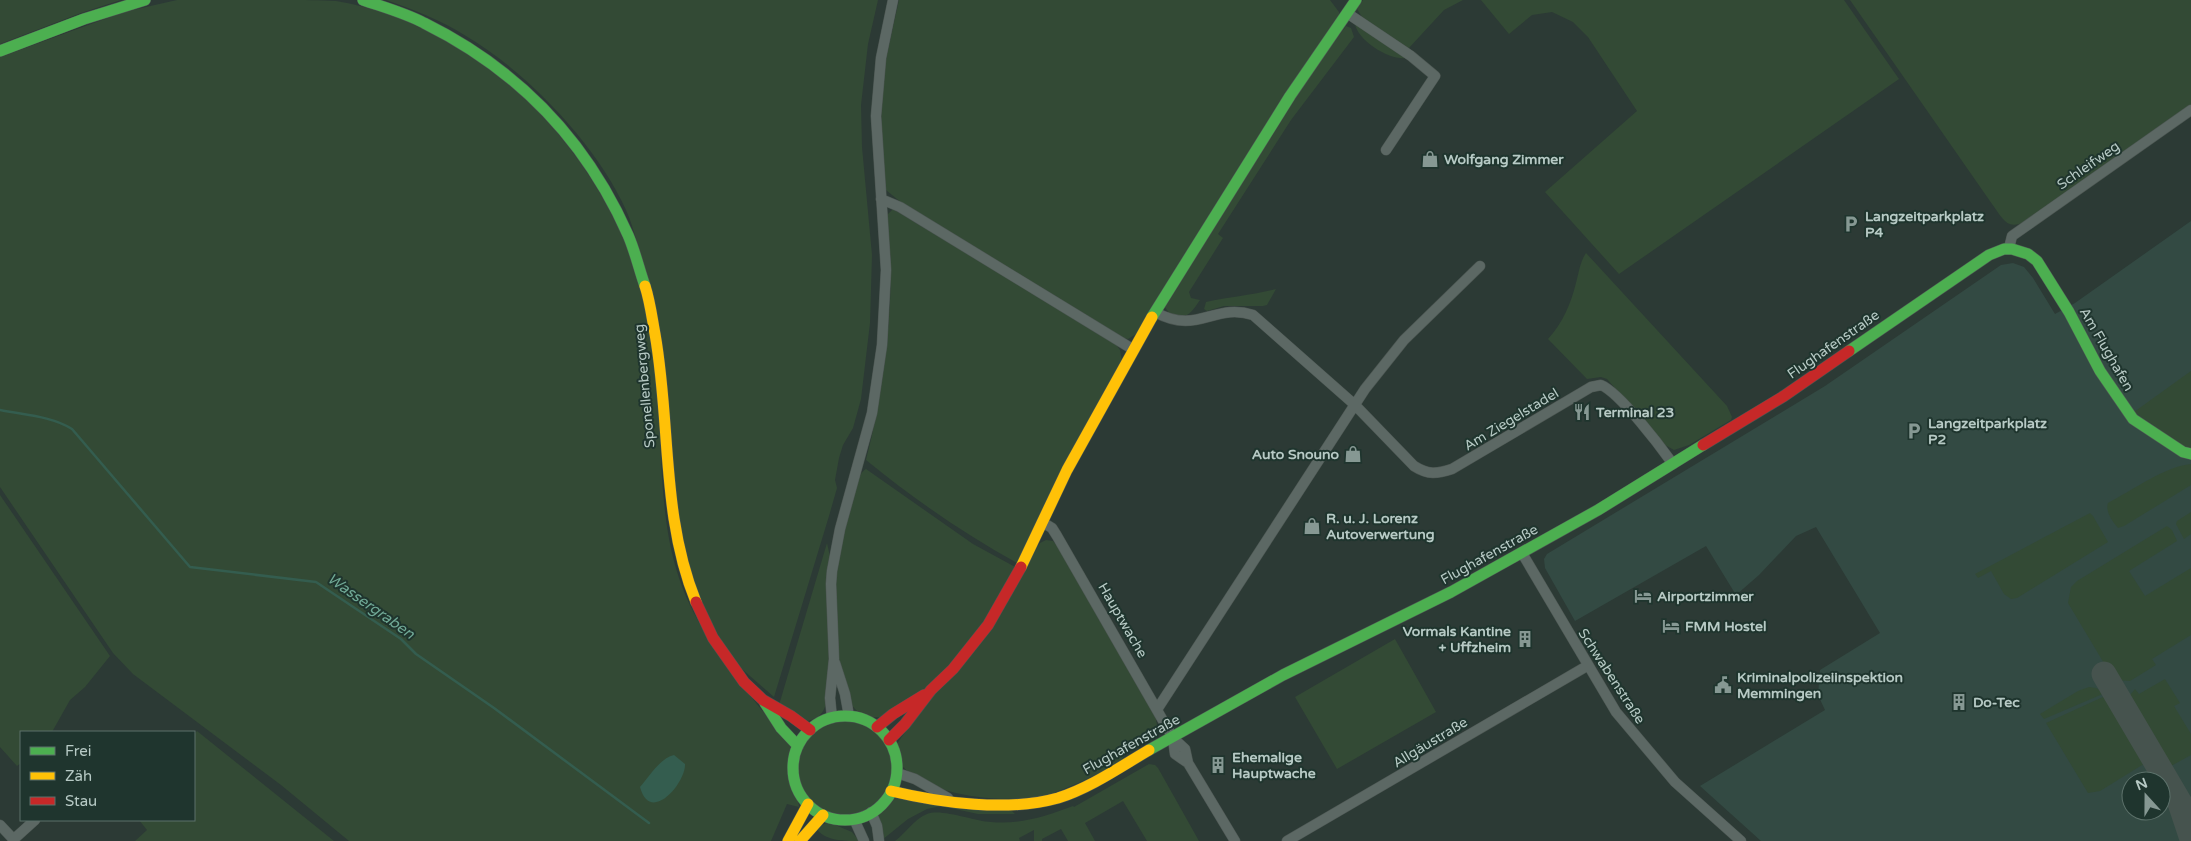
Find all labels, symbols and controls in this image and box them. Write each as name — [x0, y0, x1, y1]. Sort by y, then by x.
street label: Schleifweg — [2054, 138, 2123, 193]
shop icon: Wolfgang Zimmer — [1420, 149, 1440, 169]
place label: Wolfgang Zimmer — [1444, 151, 1564, 168]
place label: Langzeitparkplatz P4 — [1865, 208, 1984, 241]
parking icon: Langzeitparkplatz P4 — [1841, 214, 1861, 234]
street label: Am Flughafen — [2076, 304, 2137, 394]
street label: Flughafenstraße — [1784, 306, 1883, 383]
street label: Sponellenbergweg — [631, 323, 658, 449]
street label: Am Ziegelstadel — [1461, 384, 1562, 454]
restaurant icon: Terminal 23 — [1572, 402, 1592, 422]
place label: Terminal 23 — [1595, 404, 1675, 421]
place label: Langzeitparkplatz P2 — [1928, 415, 2047, 448]
parking icon: Langzeitparkplatz P2 — [1904, 421, 1924, 441]
shop icon: Auto Snouno — [1343, 444, 1363, 464]
place label: Auto Snouno — [1252, 446, 1339, 463]
place label: R. u. J. Lorenz Autoverwertung — [1326, 510, 1435, 543]
shop icon: R. u. J. Lorenz Autoverwertung — [1302, 516, 1322, 536]
street label: Flughafenstraße — [1438, 521, 1541, 588]
water label: Wassergraben — [324, 569, 419, 643]
street label: Hauptwache — [1094, 580, 1151, 661]
hotel icon: Airportzimmer — [1633, 586, 1653, 606]
place label: Airportzimmer — [1657, 588, 1754, 605]
hotel icon: FMM Hostel — [1661, 616, 1681, 636]
place label: FMM Hostel — [1685, 618, 1766, 635]
place label: Vormals Kantine + Uffzheim — [1403, 623, 1511, 656]
street label: Schwabenstraße — [1574, 625, 1649, 727]
building icon: Vormals Kantine + Uffzheim — [1515, 629, 1535, 649]
place label: Kriminalpolizeiinspektion Memmingen — [1737, 669, 1903, 702]
public building icon: Kriminalpolizeiinspektion Memmingen — [1713, 675, 1733, 695]
building icon: Do-Tec — [1949, 692, 1969, 712]
place label: Do-Tec — [1973, 694, 2020, 711]
street label: Flughafenstraße — [1080, 711, 1183, 778]
street label: Allgäustraße — [1390, 713, 1471, 771]
legend — [20, 731, 195, 821]
text: Frei — [65, 742, 91, 760]
place label: Ehemalige Hauptwache — [1232, 749, 1316, 782]
building icon: Ehemalige Hauptwache — [1208, 755, 1228, 775]
text: Zäh — [65, 767, 92, 785]
north arrow — [2121, 771, 2171, 821]
text: N — [2133, 774, 2150, 794]
text: Stau — [65, 792, 97, 810]

